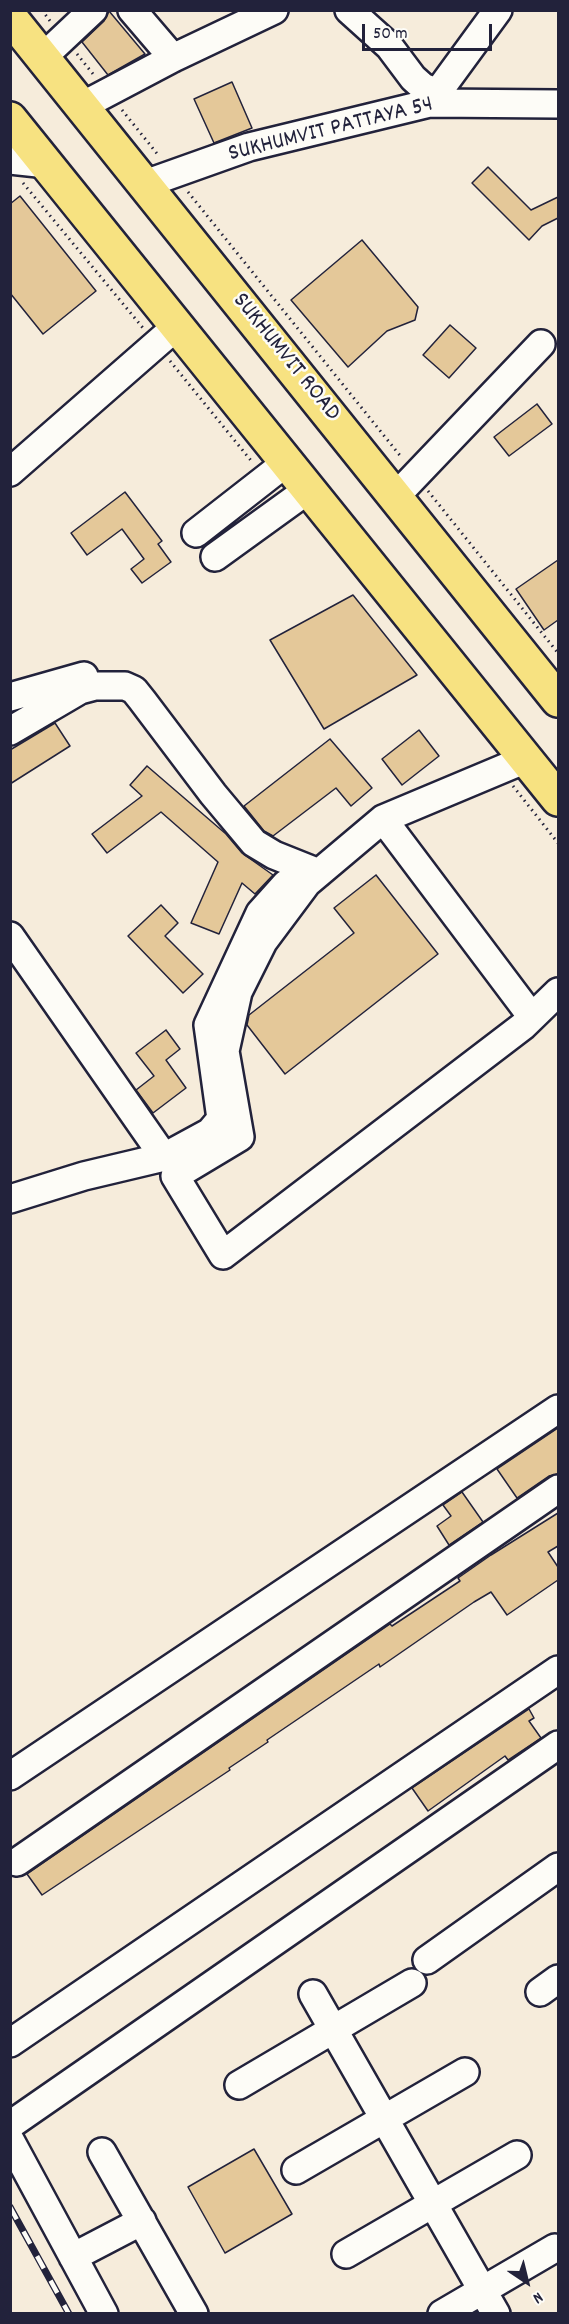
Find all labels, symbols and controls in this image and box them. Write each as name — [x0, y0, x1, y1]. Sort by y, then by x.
scale bar — [365, 12, 496, 50]
text: 50 m — [373, 22, 408, 47]
street label: SUKHUMVIT PATTAYA 54 — [226, 92, 436, 170]
street label: SUKHUMVIT ROAD — [225, 288, 345, 428]
north arrow — [497, 2252, 557, 2312]
text: N — [528, 2285, 547, 2309]

